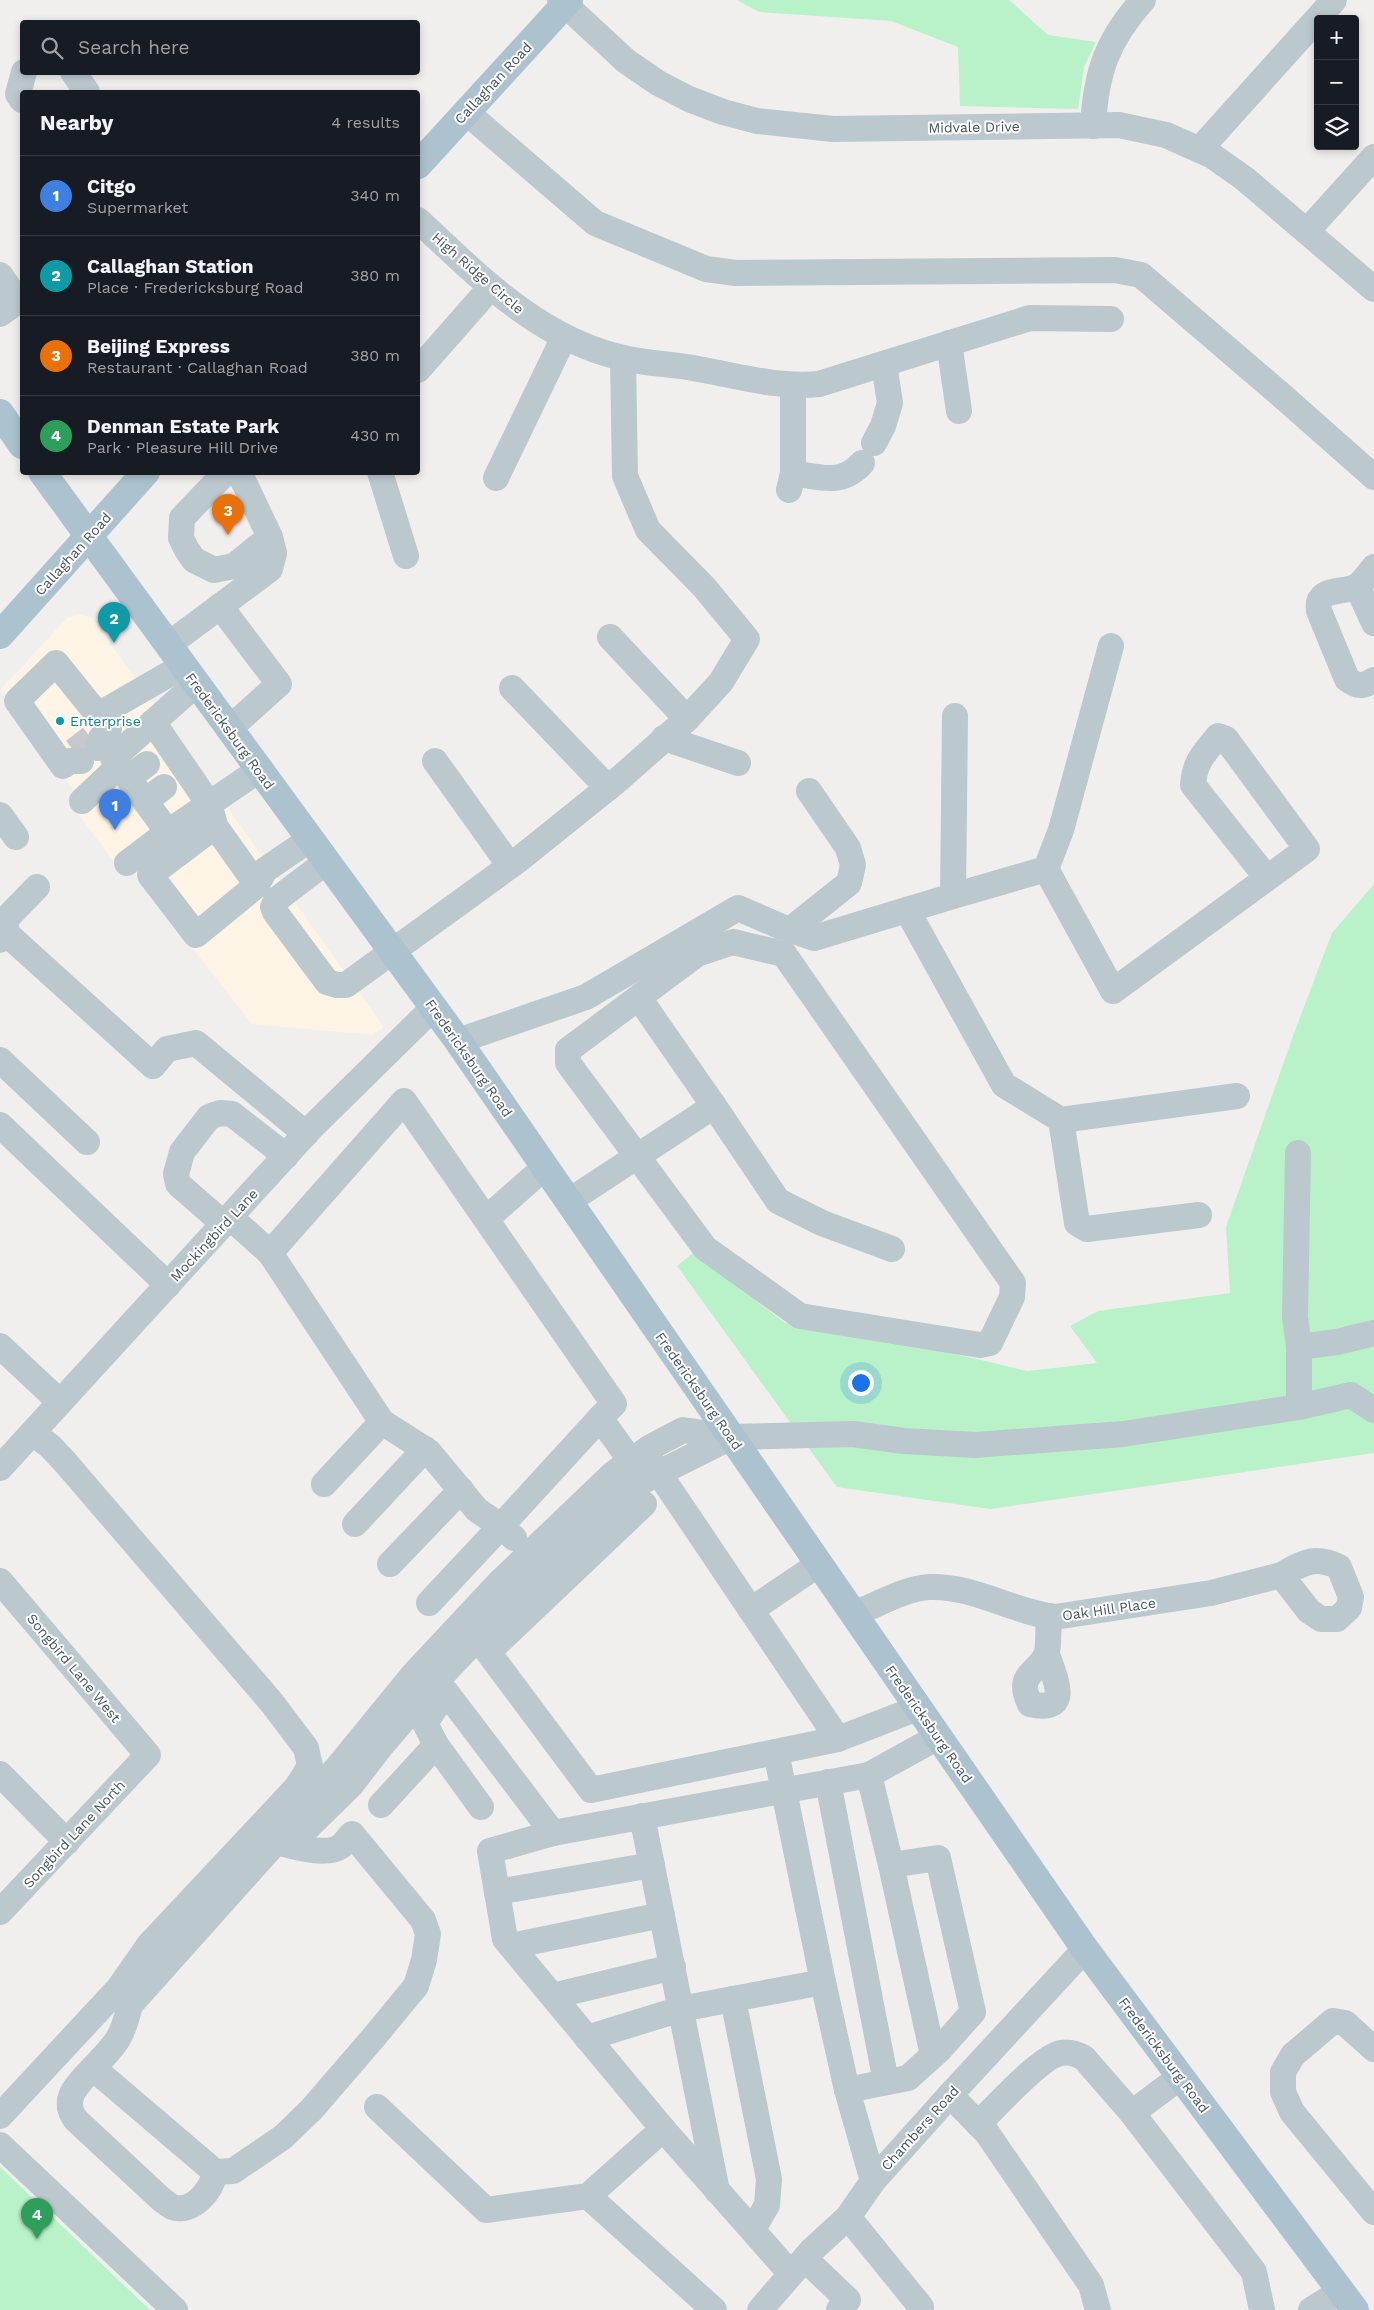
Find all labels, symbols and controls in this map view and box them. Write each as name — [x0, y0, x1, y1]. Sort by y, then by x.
map controls — [1314, 15, 1359, 150]
button: + — [1314, 15, 1359, 60]
search box — [20, 20, 420, 75]
icon: search — [38, 34, 66, 62]
text: Search here — [78, 36, 189, 59]
street label: Callaghan Road — [451, 39, 535, 127]
button: − — [1314, 60, 1359, 105]
button: layers — [1314, 105, 1359, 150]
text: Nearby — [40, 110, 113, 135]
text: 4 results — [331, 113, 400, 132]
street label: Midvale Drive — [928, 118, 1020, 136]
text: Citgo — [87, 175, 136, 198]
text: 1 — [53, 186, 59, 205]
text: 340 m — [350, 186, 400, 205]
text: Supermarket — [87, 198, 188, 217]
street label: High Ridge Circle — [429, 229, 527, 317]
text: Callaghan Station — [87, 255, 254, 278]
text: 2 — [51, 266, 61, 285]
text: 380 m — [350, 266, 400, 285]
text: Place · Fredericksburg Road — [87, 278, 303, 297]
text: Beijing Express — [87, 335, 230, 358]
text: 3 — [51, 346, 61, 365]
text: 380 m — [350, 346, 400, 365]
text: Restaurant · Callaghan Road — [87, 358, 308, 377]
text: Denman Estate Park — [87, 415, 279, 438]
text: 4 — [51, 426, 61, 445]
text: 430 m — [350, 426, 400, 445]
text: Park · Pleasure Hill Drive — [87, 438, 278, 457]
pin: 3 — [212, 494, 244, 535]
street label: Callaghan Road — [32, 509, 114, 599]
pin: 2 — [98, 602, 130, 643]
street label: Fredericksburg Road — [182, 670, 278, 792]
place label: Enterprise — [70, 713, 141, 729]
marker: Enterprise — [54, 715, 66, 727]
pin: 1 — [99, 789, 131, 830]
street label: Fredericksburg Road — [422, 996, 516, 1120]
street label: Mockingbird Lane — [167, 1185, 261, 1285]
street label: Fredericksburg Road — [652, 1329, 746, 1453]
your location — [848, 1370, 874, 1396]
street label: Oak Hill Place — [1061, 1595, 1157, 1623]
street label: Songbird Lane West — [24, 1610, 124, 1726]
street label: Fredericksburg Road — [882, 1662, 976, 1786]
street label: Songbird Lane North — [20, 1777, 128, 1891]
street label: Fredericksburg Road — [1115, 1994, 1213, 2116]
street label: Chambers Road — [878, 2082, 962, 2174]
pin: 4 — [21, 2198, 53, 2239]

